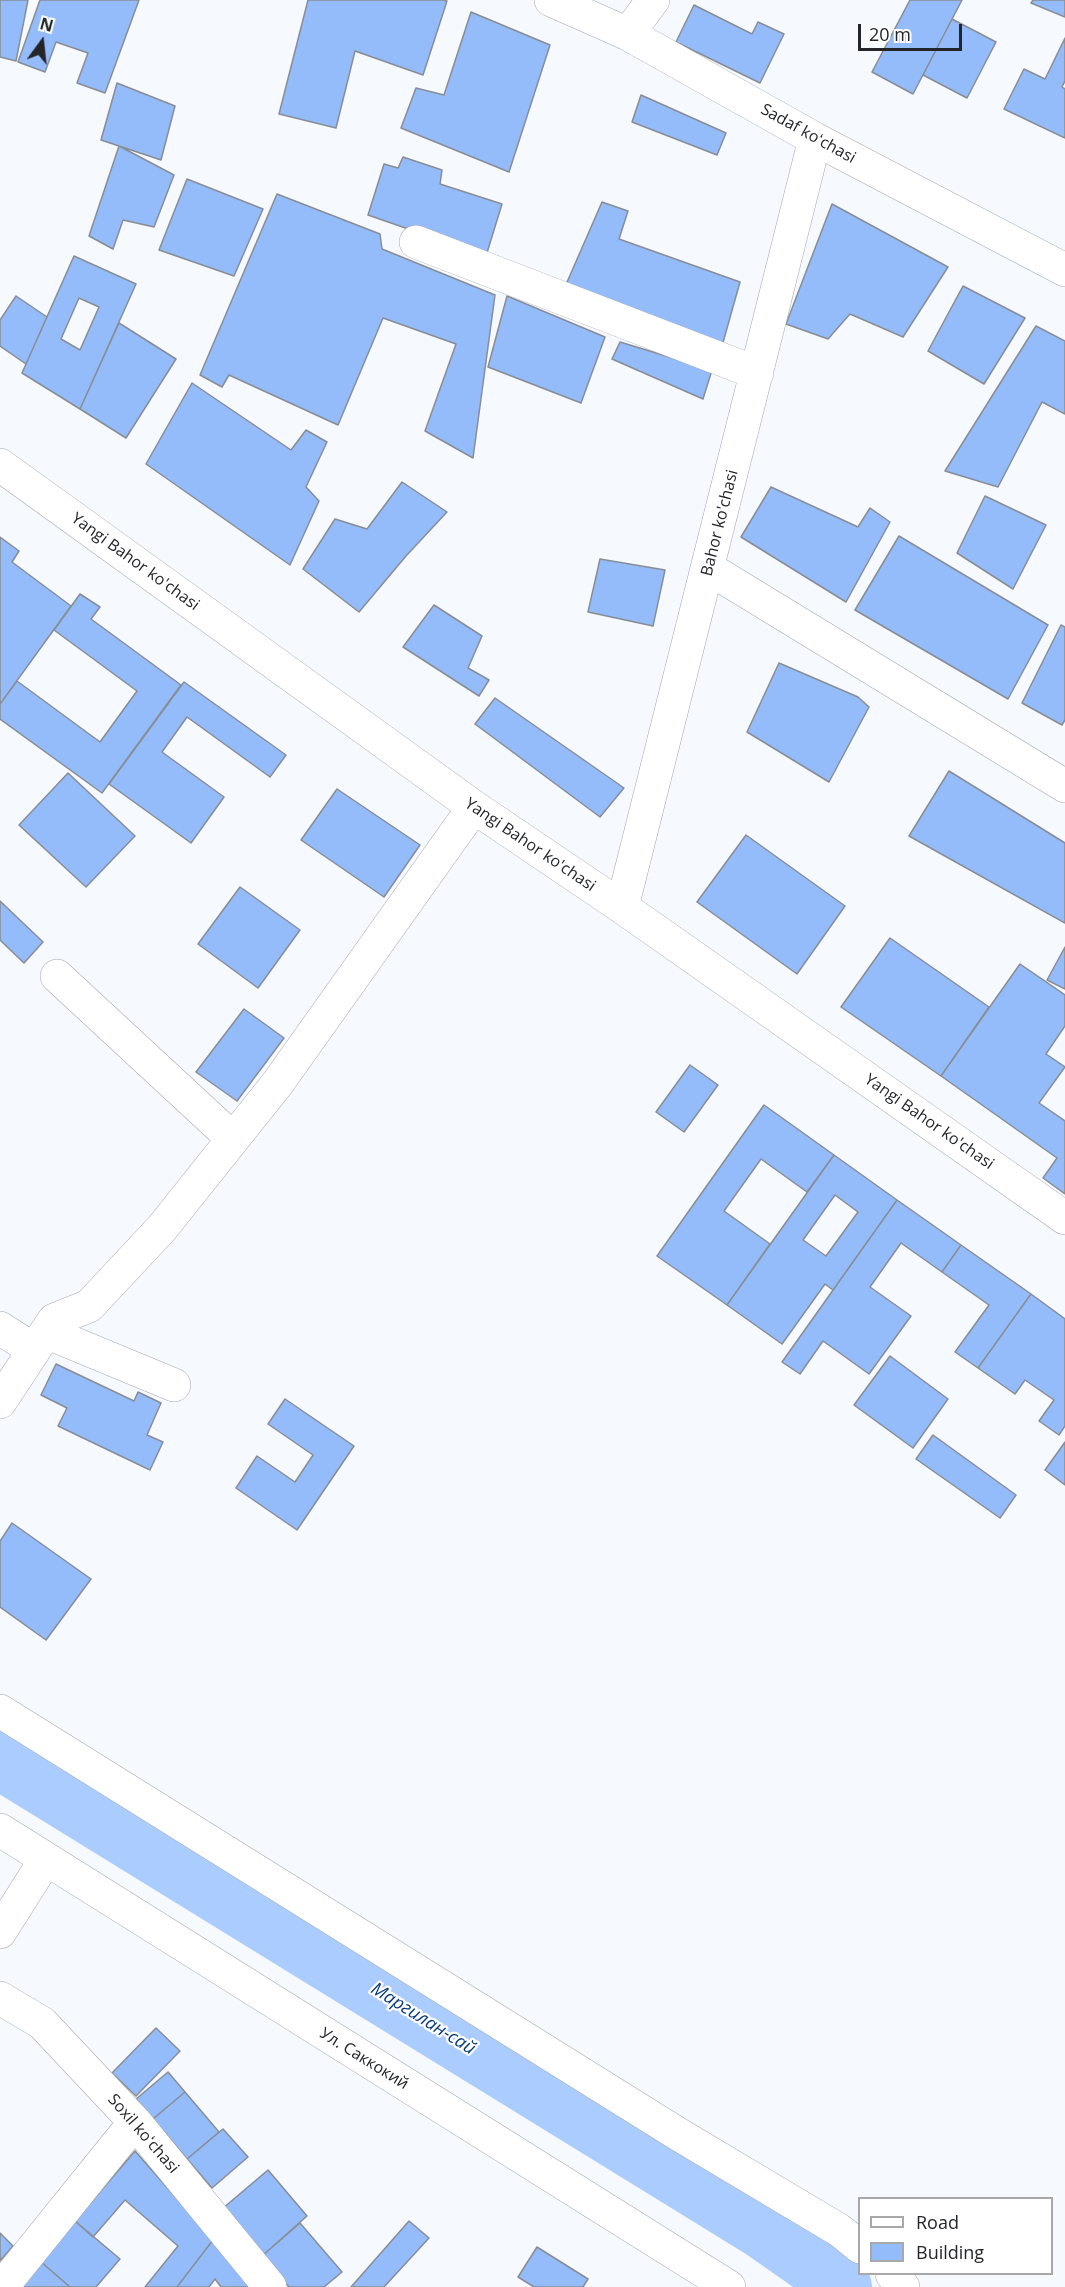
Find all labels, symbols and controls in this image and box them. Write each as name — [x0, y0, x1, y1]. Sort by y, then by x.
north arrow — [12, 12, 72, 72]
text: N — [38, 12, 56, 37]
scale bar — [861, 12, 964, 50]
text: 20 m — [869, 22, 911, 46]
street label: Sadaf koʻchasi — [757, 100, 859, 168]
street label: Bahor ko'chasi — [698, 468, 742, 578]
street label: Yangi Bahor ko'chasi — [67, 509, 203, 615]
street label: Yangi Bahor ko'chasi — [461, 794, 599, 896]
street label: Yangi Bahor ko'chasi — [861, 1070, 997, 1174]
water label: Маргилан-сай — [367, 1978, 479, 2060]
street label: Ул. Саккокий — [316, 2024, 412, 2094]
street label: Soxil koʻchasi — [103, 2090, 183, 2178]
legend — [858, 2197, 1053, 2275]
text: Road — [916, 2210, 959, 2234]
text: Building — [916, 2240, 984, 2264]

